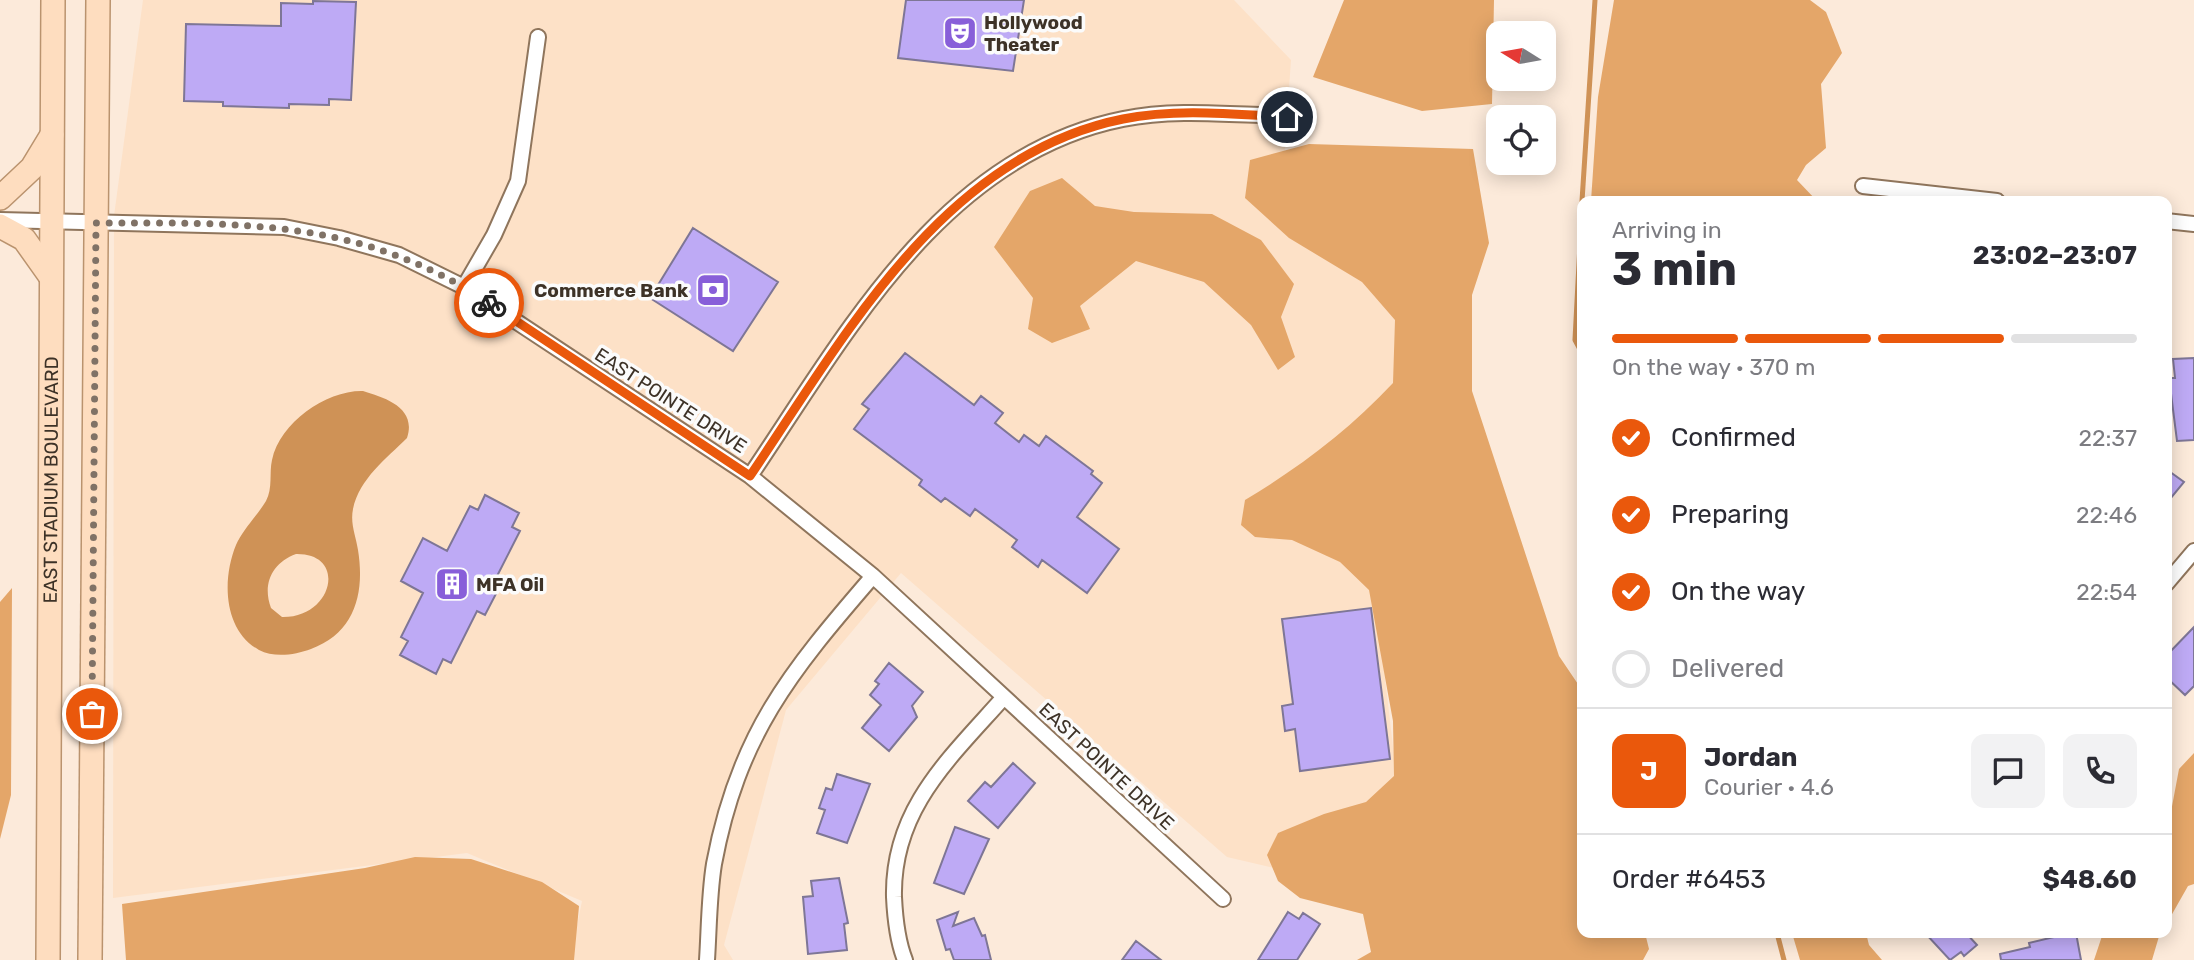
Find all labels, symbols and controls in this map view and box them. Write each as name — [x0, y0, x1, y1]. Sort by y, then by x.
place label: Hollywood Theater — [984, 11, 1083, 56]
theatre icon: Hollywood Theater — [941, 14, 979, 52]
north arrow — [1486, 21, 1556, 91]
map controls — [1486, 21, 1556, 175]
pin — [1257, 87, 1317, 147]
icon: home — [1268, 98, 1306, 136]
button: locate — [1486, 105, 1556, 175]
text: Arriving in — [1612, 216, 1722, 244]
text: 23:02–23:07 — [1973, 240, 2137, 271]
text: 3 min — [1612, 242, 1737, 297]
courier — [454, 268, 524, 338]
bank icon: Commerce Bank — [694, 271, 732, 309]
place label: Commerce Bank — [534, 279, 688, 302]
icon: bike — [470, 284, 508, 322]
street label: EAST POINTE DRIVE — [591, 343, 751, 458]
text: On the way · 370 m — [1612, 353, 1815, 381]
street label: EAST STADIUM BOULEVARD — [39, 356, 63, 604]
icon: check — [1612, 419, 1650, 457]
text: Confirmed — [1671, 422, 1796, 453]
text: 22:37 — [2078, 424, 2137, 452]
icon: check — [1612, 496, 1650, 534]
text: Preparing — [1671, 499, 1789, 530]
text: 22:46 — [2076, 501, 2137, 529]
building icon: MFA Oil — [433, 565, 471, 603]
place label: MFA Oil — [476, 573, 544, 596]
icon: check — [1612, 573, 1650, 611]
text: On the way — [1671, 576, 1805, 607]
text: 22:54 — [2076, 578, 2137, 606]
text: Delivered — [1671, 653, 1784, 684]
pin — [62, 684, 122, 744]
icon: bag — [73, 695, 111, 733]
street label: EAST POINTE DRIVE — [1034, 698, 1179, 835]
button: chat — [1971, 734, 2045, 808]
button: phone — [2063, 734, 2137, 808]
text: Jordan — [1704, 742, 1797, 773]
text: J — [1640, 756, 1658, 787]
text: Courier · 4.6 — [1704, 773, 1834, 801]
text: Order #6453 — [1612, 864, 1766, 895]
text: $48.60 — [2043, 864, 2137, 895]

